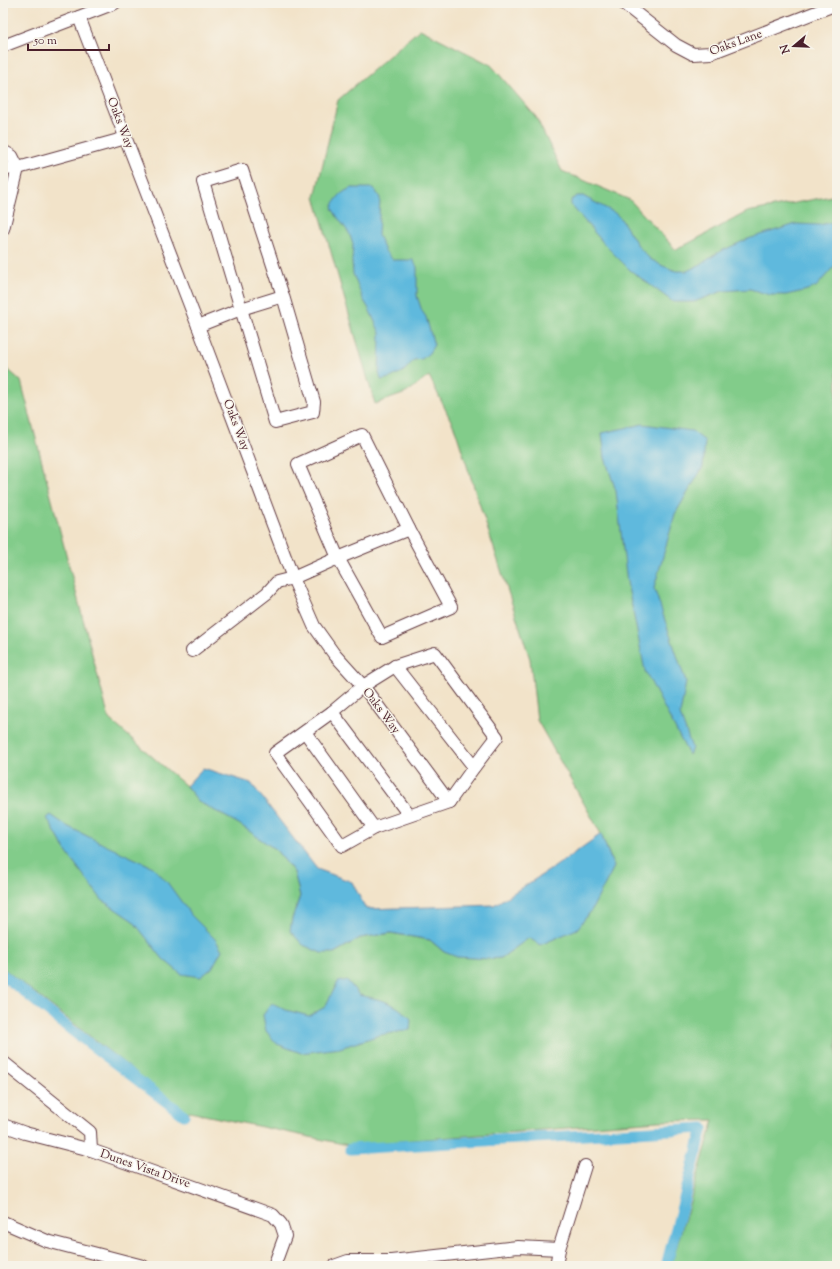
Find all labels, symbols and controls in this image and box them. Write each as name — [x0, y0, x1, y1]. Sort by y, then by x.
street label: Oaks Lane — [707, 25, 765, 61]
scale bar — [28, 26, 109, 52]
north arrow — [774, 26, 814, 66]
text: 50 m — [33, 32, 57, 50]
text: N — [776, 42, 795, 57]
street label: Oaks Way — [102, 95, 138, 151]
street label: Oaks Way — [218, 397, 254, 453]
street label: Oaks Way — [358, 684, 404, 738]
street label: Dunes Vista Drive — [97, 1145, 193, 1193]

